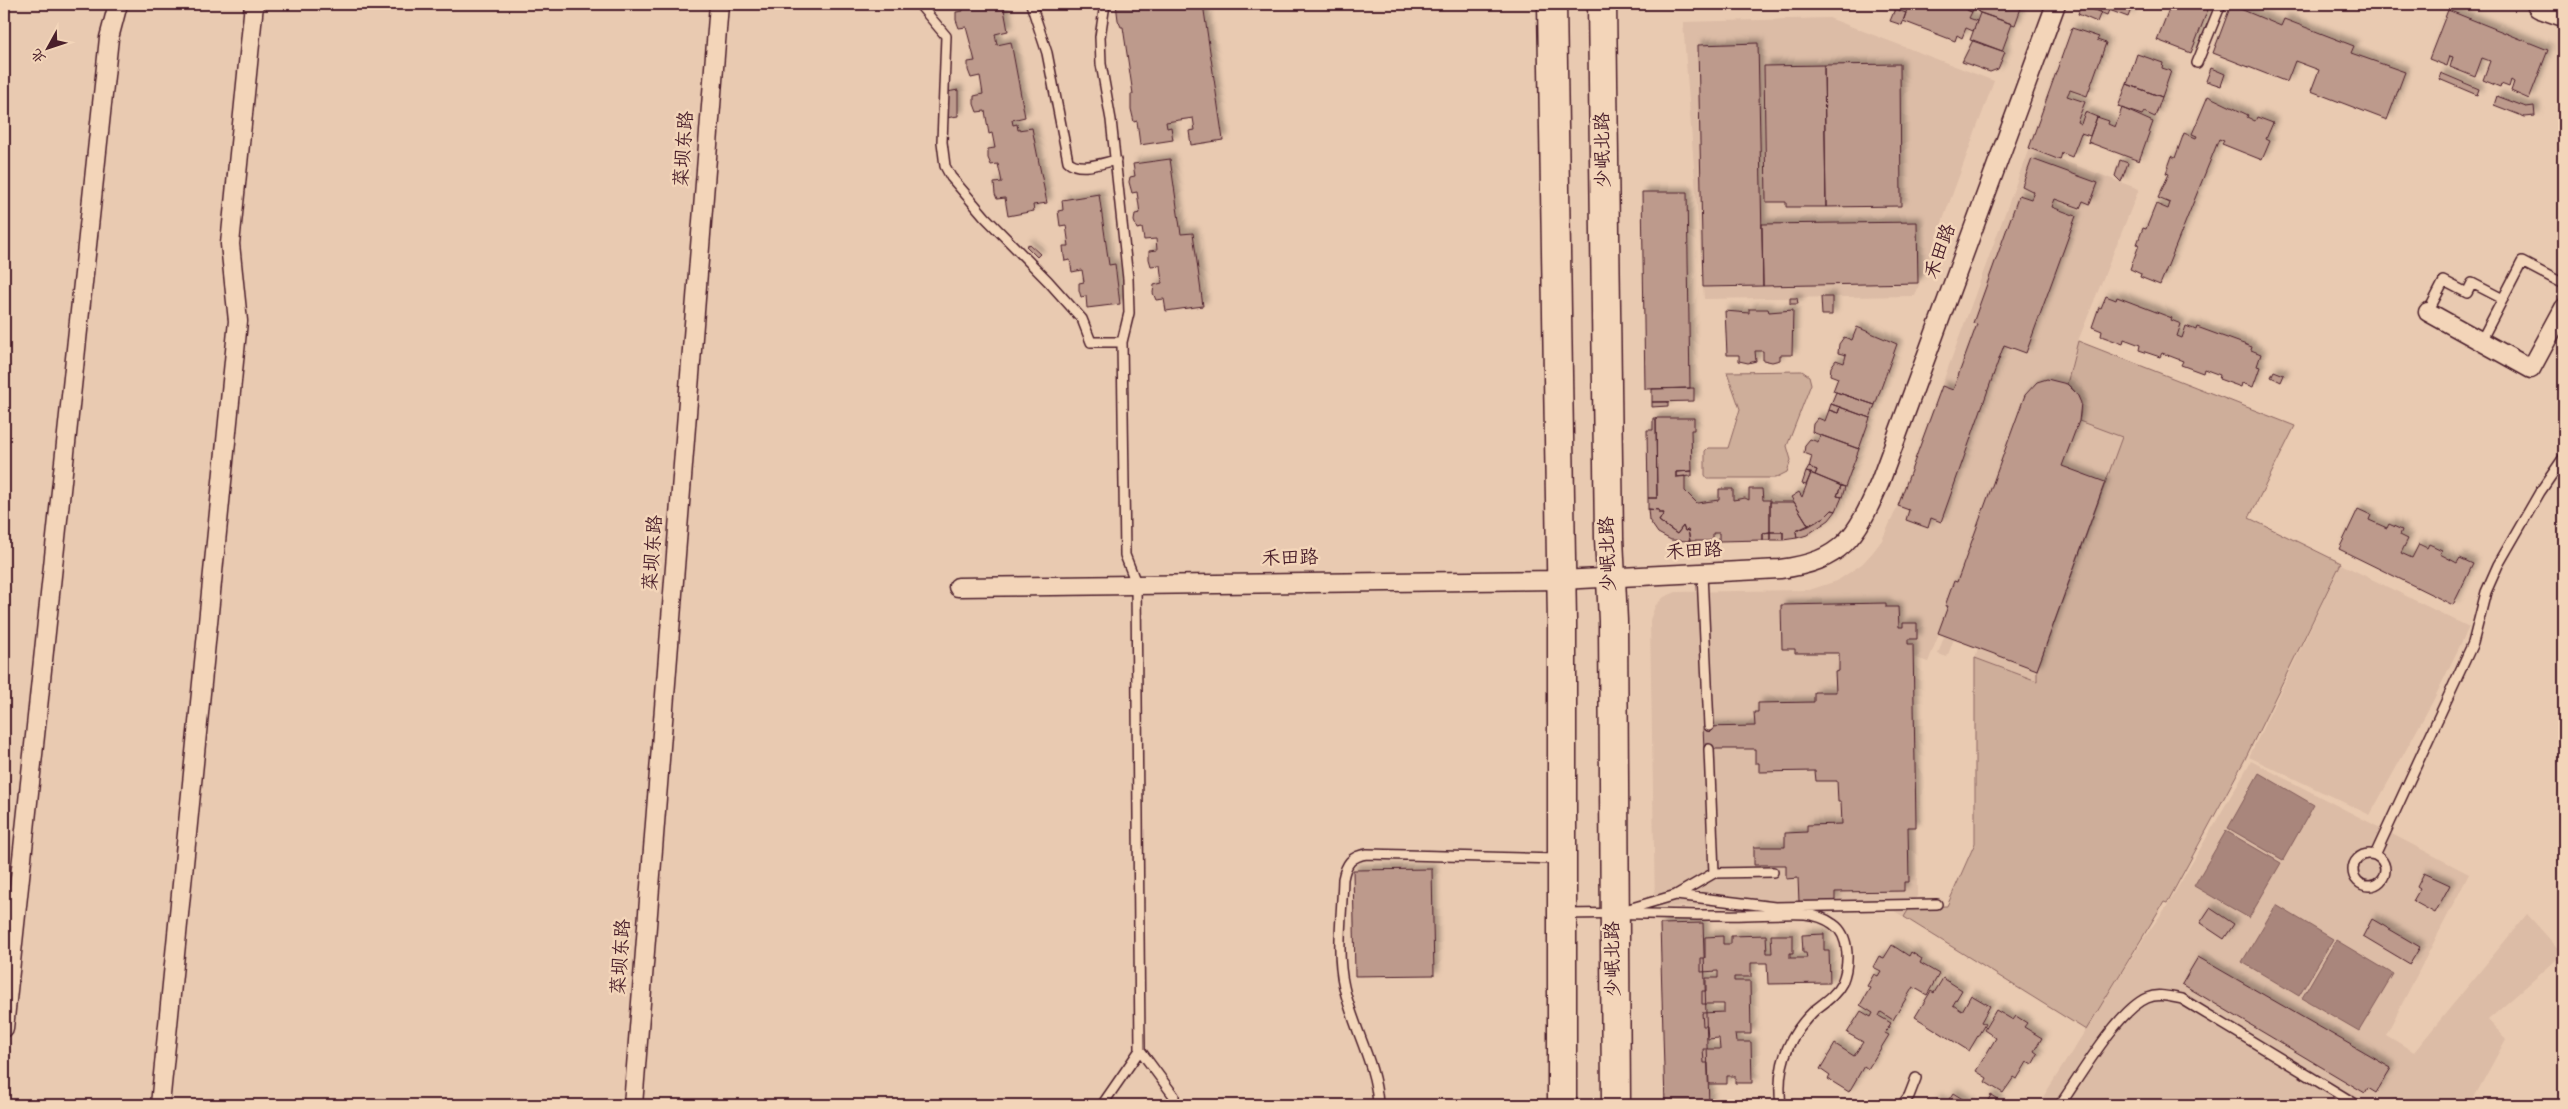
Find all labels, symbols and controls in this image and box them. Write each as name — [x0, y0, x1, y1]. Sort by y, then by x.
north arrow — [22, 22, 72, 72]
text: 北 — [27, 43, 52, 67]
street label: 菜坝东路 — [670, 110, 702, 188]
street label: 少岷北路 — [1591, 112, 1619, 188]
street label: 禾田路 — [1920, 221, 1964, 283]
street label: 菜坝东路 — [639, 514, 671, 592]
street label: 少岷北路 — [1595, 516, 1625, 592]
street label: 禾田路 — [1665, 538, 1723, 568]
street label: 禾田路 — [1261, 546, 1319, 574]
street label: 菜坝东路 — [607, 918, 639, 996]
street label: 少岷北路 — [1601, 921, 1629, 997]

